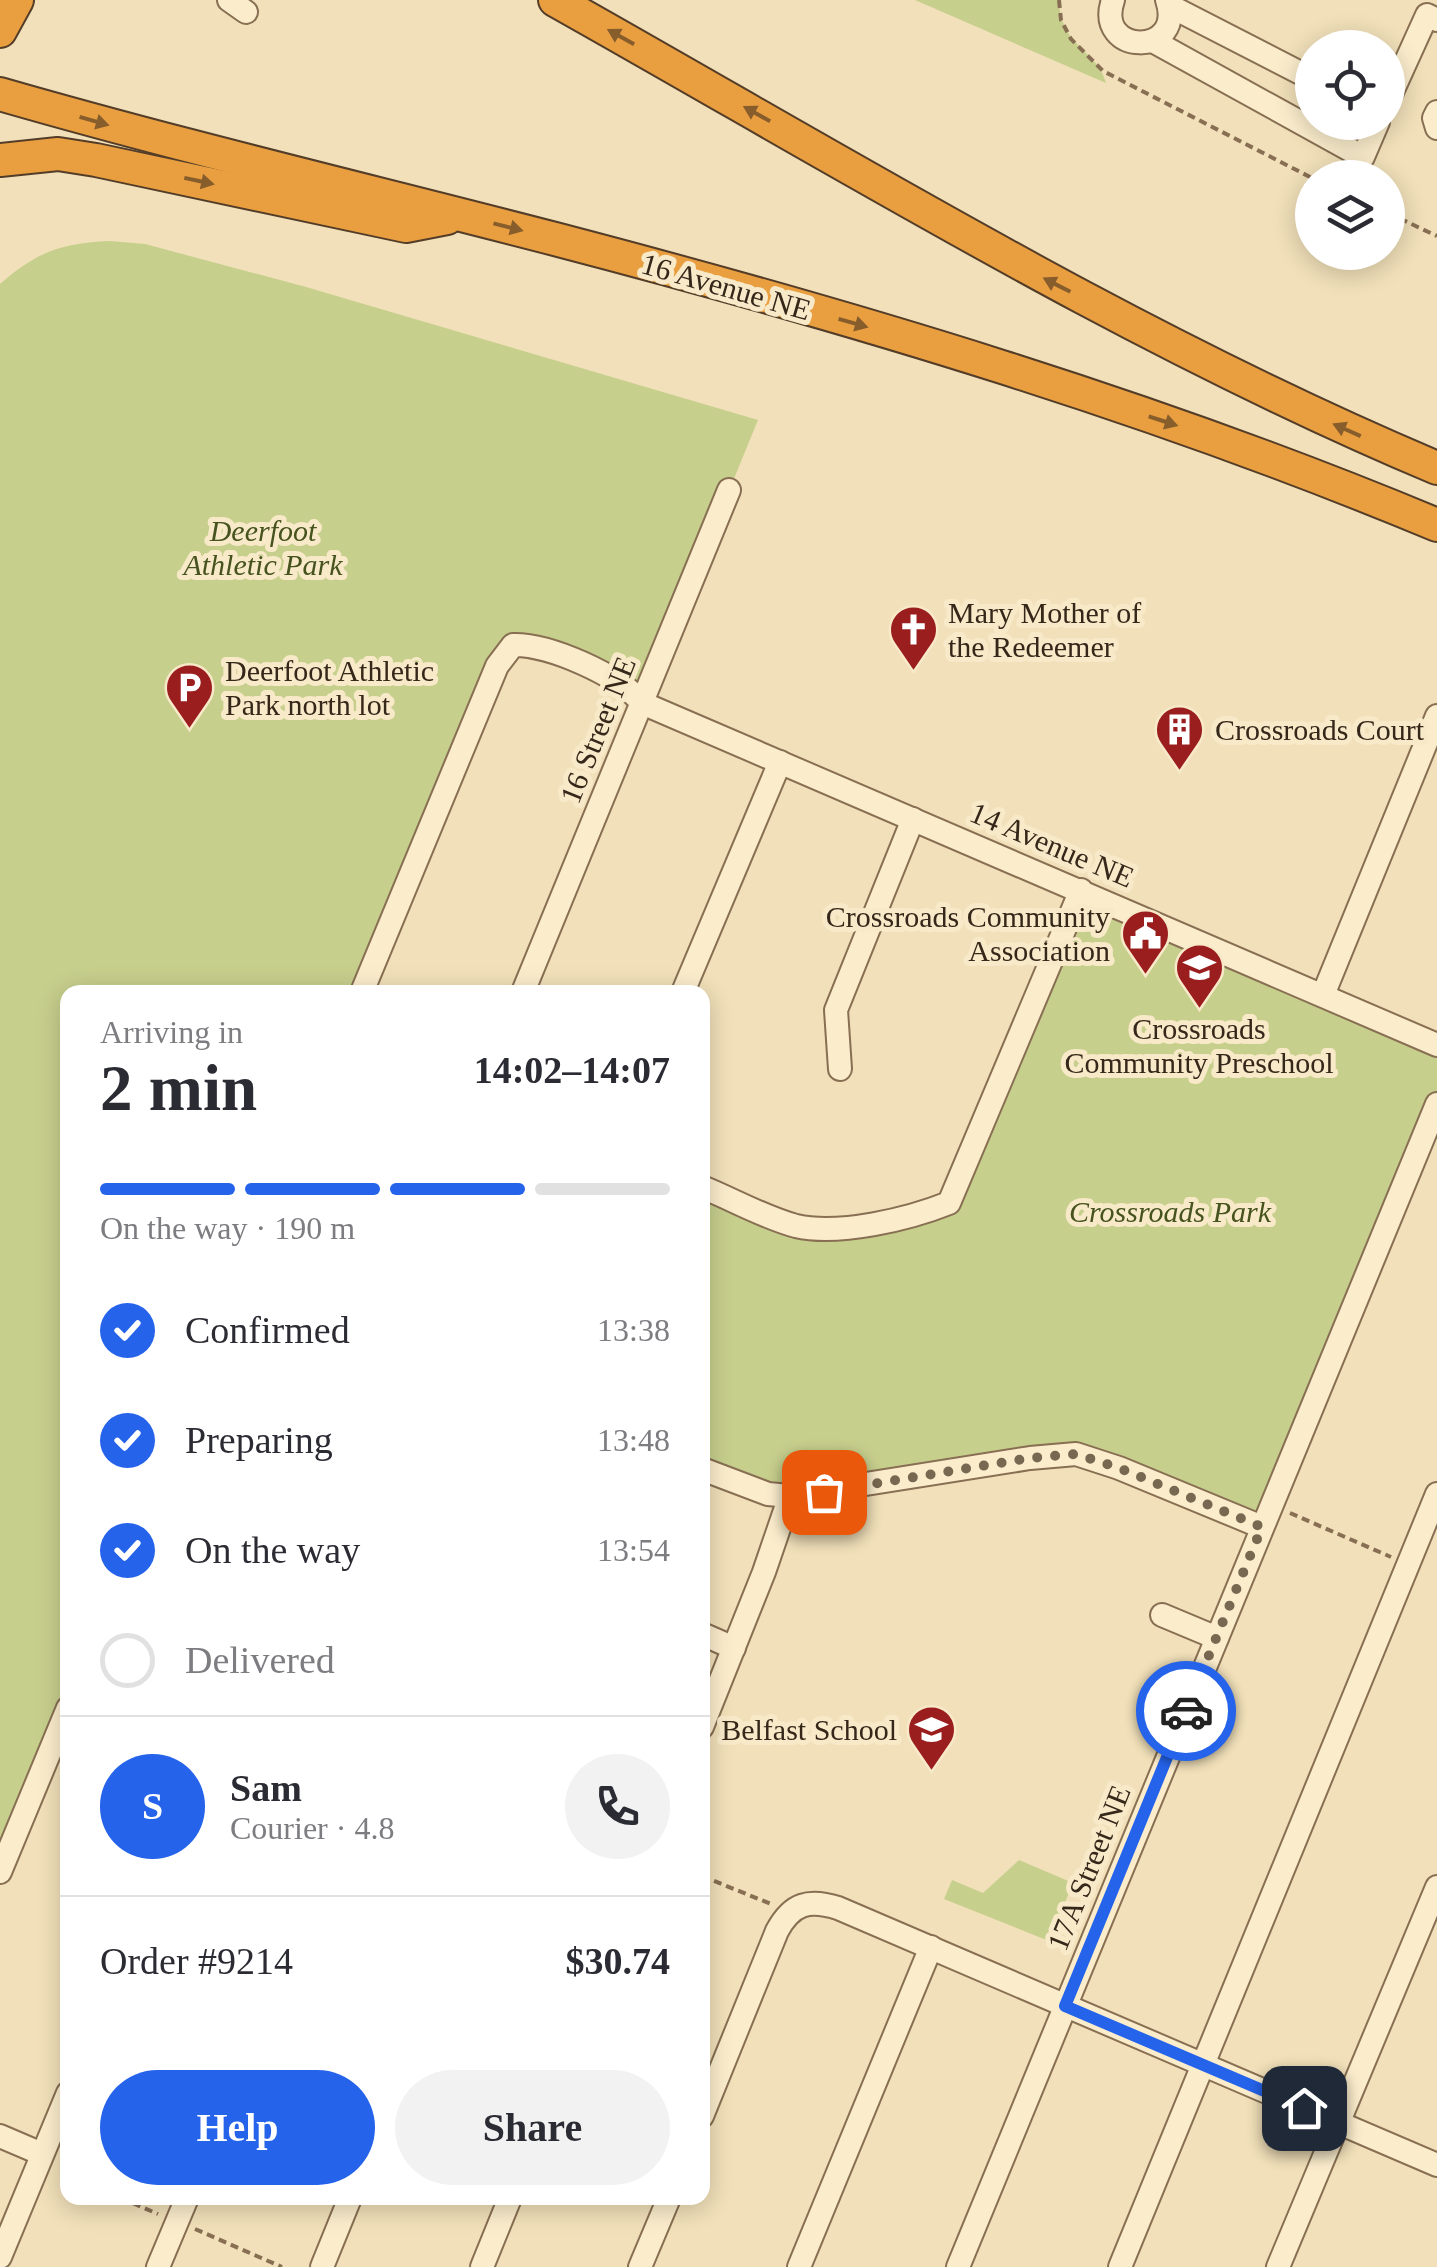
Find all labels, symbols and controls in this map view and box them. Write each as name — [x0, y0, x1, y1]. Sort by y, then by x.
one-way arrow — [606, 29, 635, 46]
map controls — [1295, 30, 1405, 270]
button: locate — [1295, 30, 1405, 140]
one-way arrow — [743, 106, 771, 123]
one-way arrow — [79, 114, 110, 129]
button: layers — [1295, 160, 1405, 270]
one-way arrow — [184, 174, 215, 189]
one-way arrow — [493, 220, 524, 236]
street label: 16 Avenue NE — [638, 247, 815, 326]
one-way arrow — [1042, 277, 1071, 294]
one-way arrow — [838, 316, 869, 331]
one-way arrow — [1148, 415, 1178, 430]
one-way arrow — [1332, 422, 1362, 438]
park label: Deerfoot Athletic Park — [181, 514, 343, 581]
place label: Mary Mother of the Redeemer — [948, 596, 1141, 663]
church icon: Mary Mother of the Redeemer — [887, 604, 939, 672]
street label: 16 Street NE — [553, 652, 642, 808]
place label: Deerfoot Athletic Park north lot — [225, 654, 434, 721]
parking icon: Deerfoot Athletic Park north lot — [164, 662, 216, 730]
building icon: Crossroads Court — [1154, 704, 1206, 772]
place label: Crossroads Court — [1215, 713, 1425, 746]
street label: 14 Avenue NE — [965, 795, 1139, 894]
place label: Crossroads Community Association — [826, 900, 1110, 967]
public building icon: Crossroads Community Association — [1119, 908, 1171, 976]
school or university icon: Crossroads Community Preschool — [1173, 942, 1225, 1010]
place label: Crossroads Community Preschool — [1064, 1012, 1334, 1079]
text: Arriving in — [100, 1014, 243, 1050]
text: 14:02–14:07 — [474, 1049, 670, 1091]
text: 2 min — [100, 1052, 257, 1124]
park label: Crossroads Park — [1069, 1195, 1272, 1228]
text: On the way · 190 m — [100, 1210, 355, 1246]
icon: check — [100, 1303, 155, 1358]
text: Confirmed — [185, 1309, 350, 1351]
text: 13:38 — [597, 1312, 670, 1348]
icon: check — [100, 1413, 155, 1468]
text: Preparing — [185, 1419, 333, 1461]
text: 13:48 — [597, 1422, 670, 1458]
pin — [782, 1450, 867, 1535]
icon: bag — [797, 1465, 852, 1520]
icon: check — [100, 1523, 155, 1578]
text: On the way — [185, 1529, 360, 1571]
text: 13:54 — [597, 1532, 670, 1568]
text: Delivered — [185, 1639, 335, 1681]
courier — [1136, 1661, 1236, 1761]
icon: car — [1159, 1684, 1214, 1739]
school or university icon: Belfast School — [906, 1704, 958, 1772]
place label: Belfast School — [721, 1713, 897, 1746]
button: phone — [565, 1754, 670, 1859]
text: Sam — [230, 1767, 302, 1809]
street label: 17A Street NE — [1040, 1781, 1137, 1955]
text: S — [142, 1785, 163, 1827]
text: Courier · 4.8 — [230, 1810, 394, 1846]
text: Order #9214 — [100, 1940, 293, 1982]
text: $30.74 — [566, 1940, 670, 1982]
pin — [1262, 2066, 1347, 2151]
button: Help — [100, 2070, 375, 2185]
button: Share — [395, 2070, 670, 2185]
icon: home — [1277, 2081, 1332, 2136]

